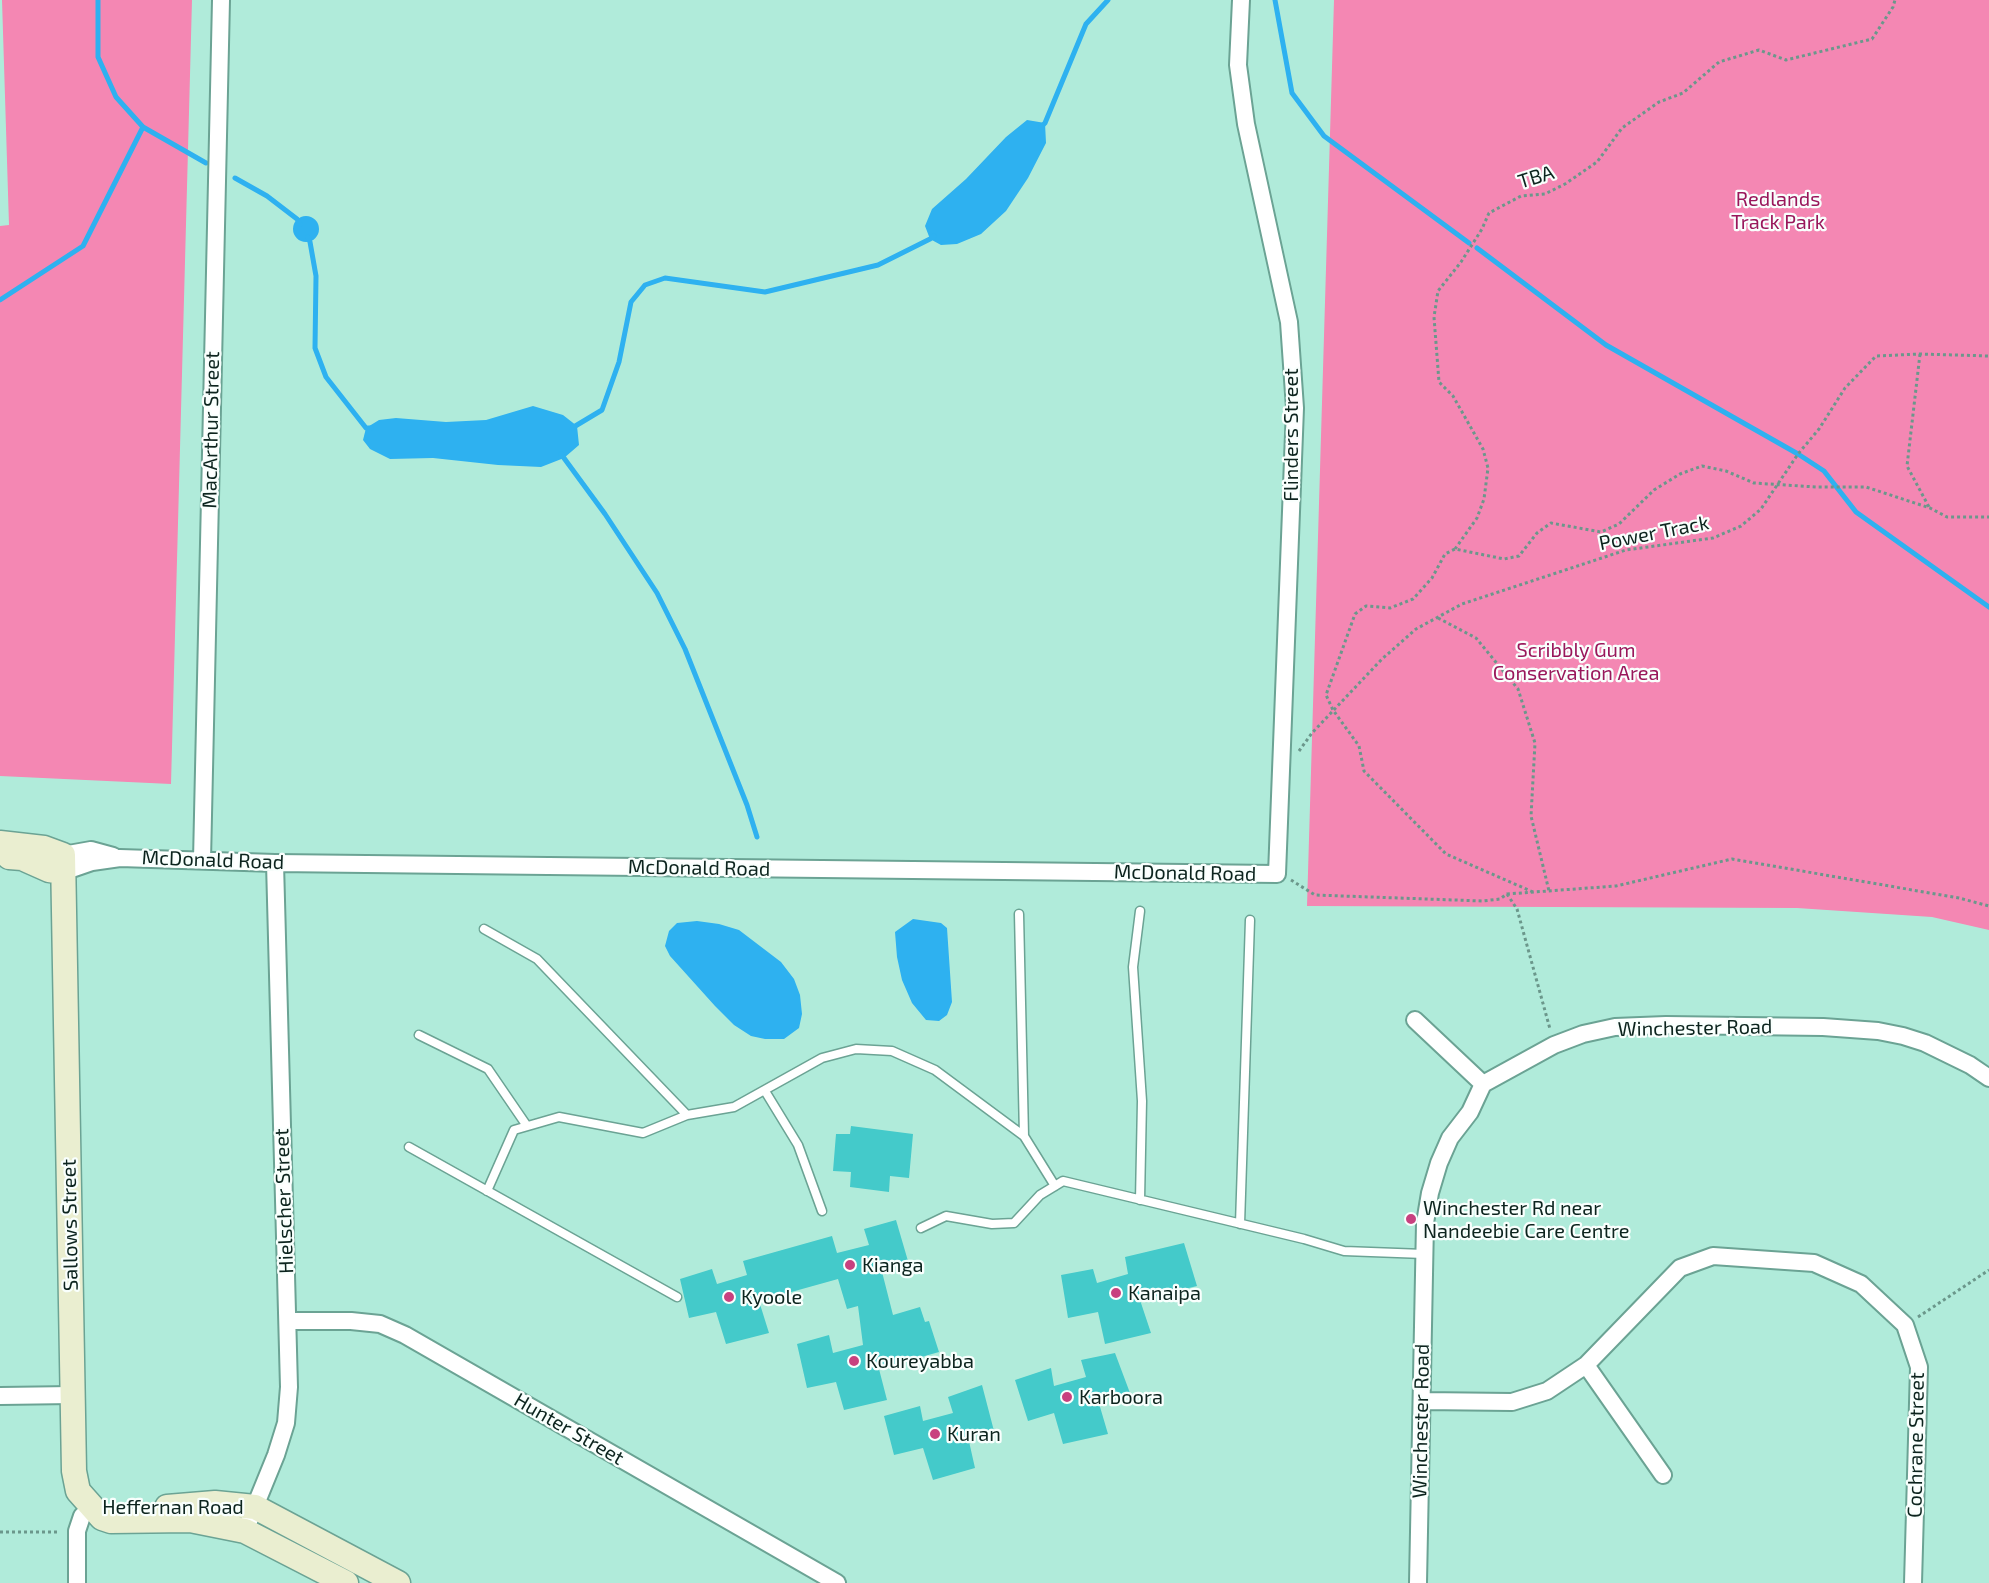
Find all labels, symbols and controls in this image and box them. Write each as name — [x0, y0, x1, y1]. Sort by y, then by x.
street label: TBA — [1515, 160, 1557, 194]
park label: Redlands Track Park — [1731, 187, 1825, 234]
street label: MacArthur Street — [198, 351, 224, 509]
street label: Flinders Street — [1279, 368, 1303, 502]
street label: Power Track — [1597, 511, 1711, 555]
park label: Scribbly Gum Conservation Area — [1493, 638, 1659, 685]
street label: McDonald Road — [141, 846, 285, 874]
street label: McDonald Road — [628, 855, 770, 881]
street label: McDonald Road — [1114, 860, 1256, 886]
street label: Winchester Road — [1617, 1015, 1773, 1041]
street label: Hielscher Street — [269, 1128, 299, 1274]
street label: Sallows Street — [57, 1159, 83, 1291]
place label: Winchester Rd near Nandeebie Care Centre — [1423, 1196, 1629, 1243]
marker: Winchester Rd near Nandeebie Care Centre — [1404, 1212, 1418, 1226]
place label: Kianga — [862, 1253, 923, 1277]
marker: Kianga — [843, 1258, 857, 1272]
place label: Kanaipa — [1128, 1281, 1201, 1305]
place label: Kyoole — [741, 1285, 802, 1309]
marker: Kanaipa — [1109, 1286, 1123, 1300]
marker: Kyoole — [722, 1290, 736, 1304]
street label: Winchester Road — [1408, 1343, 1434, 1499]
place label: Koureyabba — [866, 1349, 974, 1373]
marker: Koureyabba — [847, 1354, 861, 1368]
street label: Cochrane Street — [1903, 1372, 1929, 1518]
place label: Karboora — [1079, 1385, 1163, 1409]
street label: Hunter Street — [510, 1388, 628, 1470]
marker: Karboora — [1060, 1390, 1074, 1404]
place label: Kuran — [947, 1422, 1001, 1446]
marker: Kuran — [928, 1427, 942, 1441]
street label: Heffernan Road — [102, 1495, 244, 1519]

